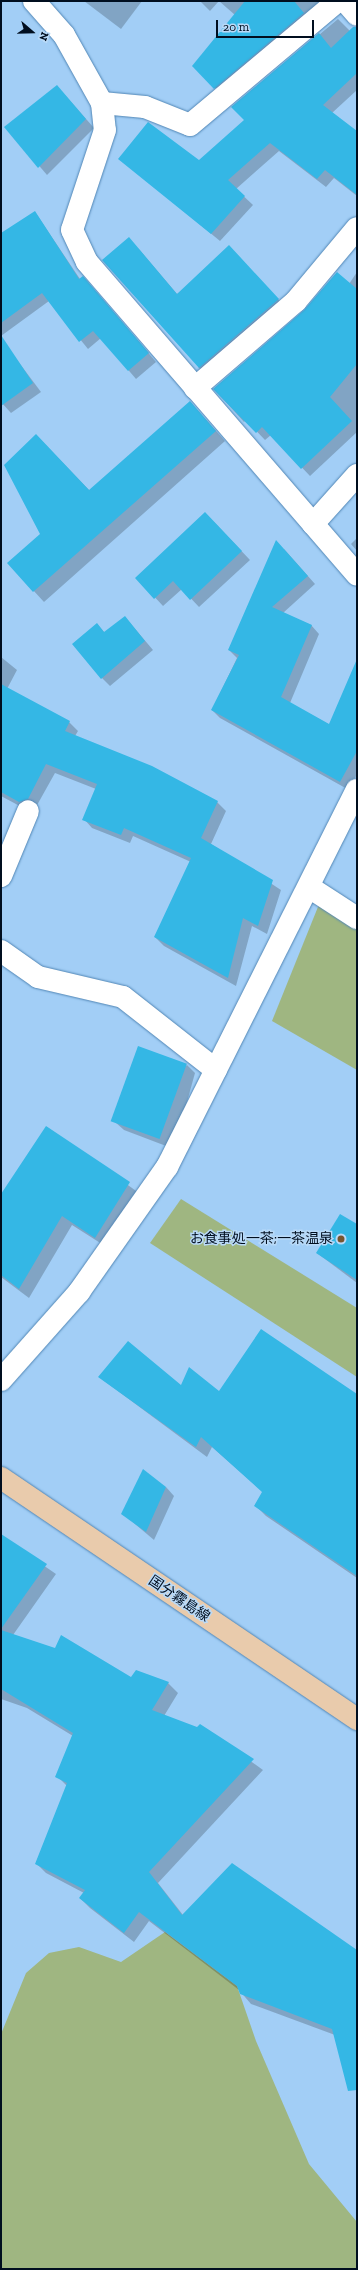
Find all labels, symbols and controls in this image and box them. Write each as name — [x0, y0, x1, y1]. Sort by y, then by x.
north arrow — [12, 12, 52, 52]
scale bar — [218, 12, 316, 38]
text: 20 m — [223, 20, 249, 34]
text: N — [36, 30, 51, 42]
place label: お食事処一茶;一茶温泉 — [190, 1231, 333, 1247]
marker: お食事処一茶;一茶温泉 — [336, 1234, 346, 1244]
street label: 国分霧島線 — [145, 1572, 213, 1626]

